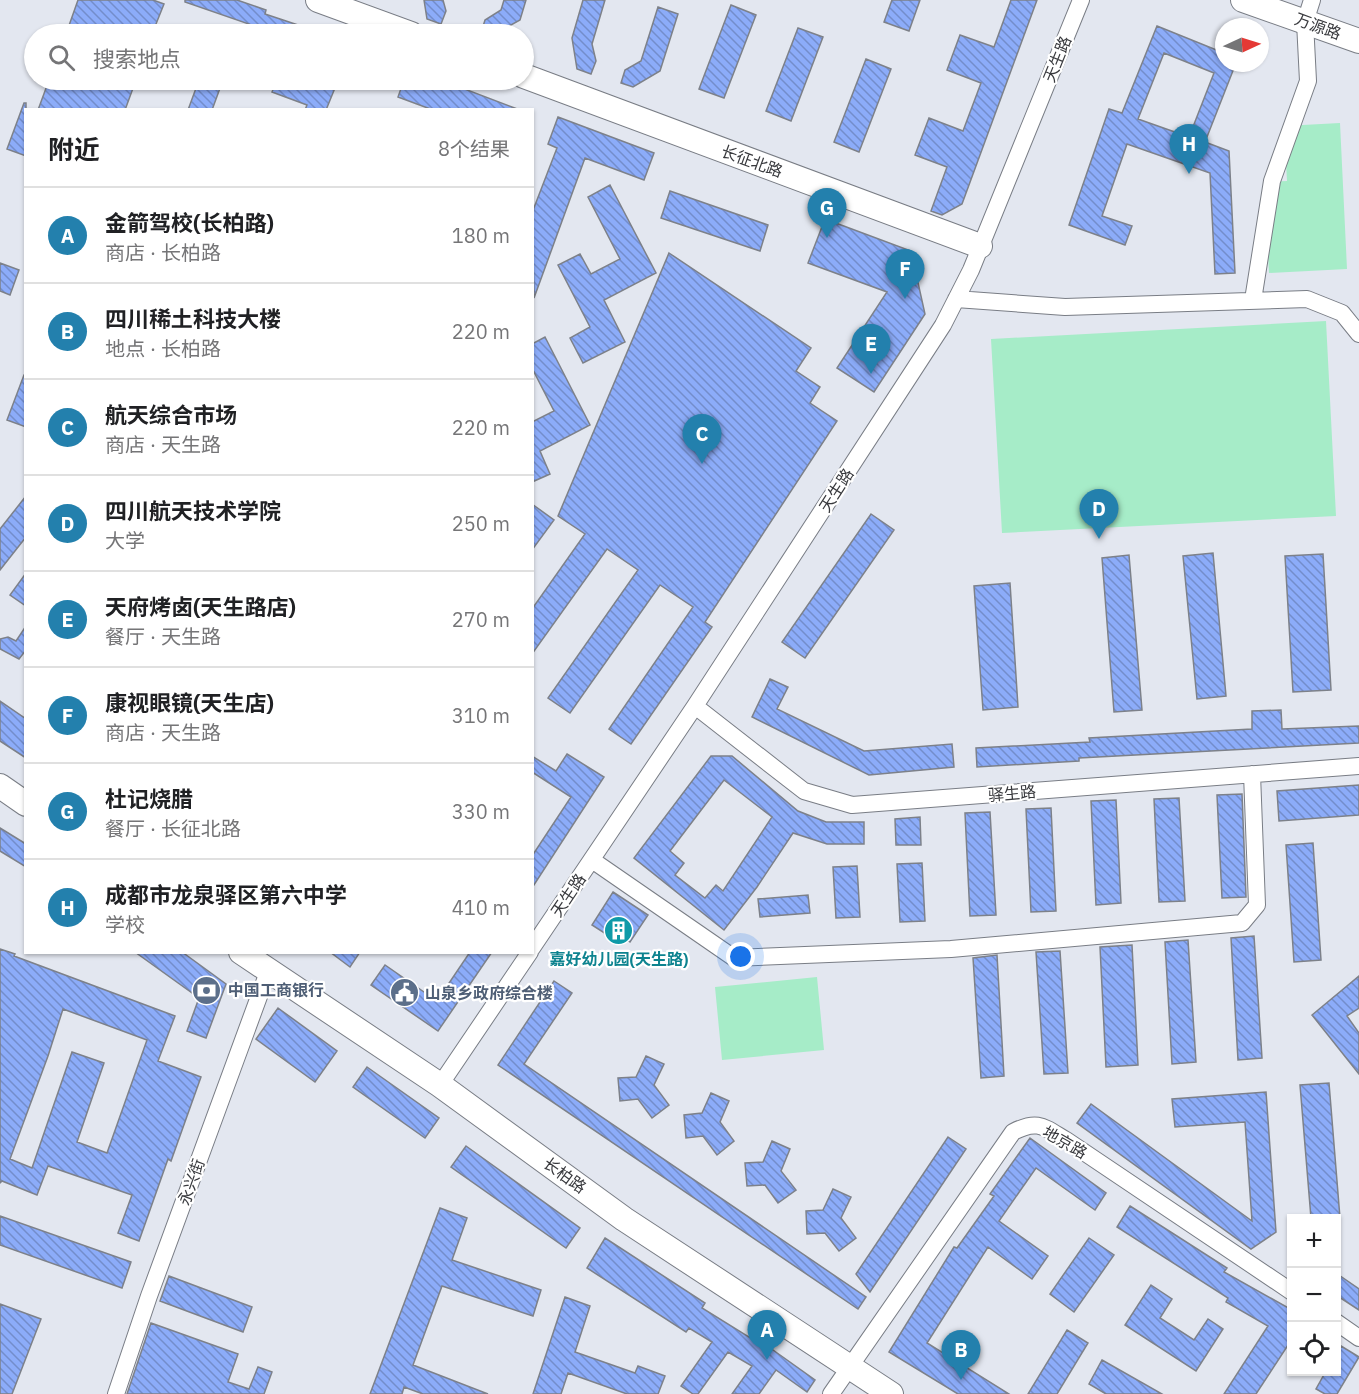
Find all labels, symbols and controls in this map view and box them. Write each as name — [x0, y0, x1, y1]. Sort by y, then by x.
street label: 万源路 — [1292, 8, 1344, 44]
north arrow — [1215, 18, 1269, 72]
search box — [24, 24, 534, 90]
street label: 天生路 — [1039, 33, 1075, 85]
icon: search — [45, 41, 78, 74]
text: 搜索地点 — [93, 44, 181, 73]
pin: H — [1170, 124, 1208, 174]
text: 附近 — [48, 132, 100, 166]
text: 8个结果 — [438, 135, 510, 162]
street label: 长征北路 — [719, 141, 785, 181]
pin: G — [808, 188, 846, 238]
text: 金箭驾校(长柏路) — [105, 208, 274, 237]
text: A — [61, 222, 74, 249]
text: 180 m — [452, 222, 510, 249]
text: 商店 · 长柏路 — [105, 239, 221, 266]
pin: F — [886, 250, 924, 299]
text: 四川稀土科技大楼 — [105, 304, 281, 333]
text: B — [61, 318, 74, 345]
text: 220 m — [452, 318, 510, 345]
pin: E — [852, 324, 890, 374]
text: 地点 · 长柏路 — [105, 335, 221, 362]
text: 航天综合市场 — [105, 400, 237, 429]
text: C — [61, 414, 74, 441]
text: 220 m — [452, 414, 510, 441]
pin: C — [682, 414, 722, 464]
text: 商店 · 天生路 — [105, 431, 221, 458]
street label: 天生路 — [815, 464, 857, 516]
pin: D — [1080, 490, 1118, 539]
text: 四川航天技术学院 — [105, 496, 281, 525]
text: D — [61, 510, 74, 537]
text: 250 m — [452, 510, 510, 537]
text: 大学 — [105, 527, 145, 554]
text: 天府烤卤(天生路店) — [105, 592, 296, 621]
text: E — [61, 606, 74, 633]
text: 270 m — [452, 606, 510, 633]
text: 餐厅 · 天生路 — [105, 623, 221, 650]
text: 康视眼镜(天生店) — [105, 688, 274, 717]
text: F — [62, 702, 73, 729]
text: 310 m — [452, 702, 510, 729]
text: 商店 · 天生路 — [105, 719, 221, 746]
street label: 驿生路 — [987, 781, 1037, 805]
text: 杜记烧腊 — [105, 784, 193, 813]
text: G — [60, 798, 75, 825]
text: 330 m — [452, 798, 510, 825]
text: 餐厅 · 长征北路 — [105, 815, 241, 842]
street label: 天生路 — [546, 870, 590, 920]
text: 成都市龙泉驿区第六中学 — [105, 880, 347, 909]
text: H — [60, 894, 75, 921]
text: 410 m — [452, 894, 510, 921]
text: 学校 — [105, 911, 145, 938]
building icon: 嘉好幼儿园(天生路) — [603, 915, 635, 947]
your location — [726, 942, 755, 971]
place label: 嘉好幼儿园(天生路) — [550, 949, 688, 969]
bank icon: 中国工商银行 — [191, 974, 223, 1006]
public building icon: 山泉乡政府综合楼 — [388, 977, 420, 1009]
place label: 中国工商银行 — [228, 980, 324, 1000]
place label: 山泉乡政府综合楼 — [425, 983, 553, 1003]
street label: 地京路 — [1039, 1121, 1091, 1163]
street label: 长柏路 — [540, 1153, 590, 1197]
street label: 永兴街 — [173, 1156, 209, 1208]
map controls — [1287, 1214, 1341, 1376]
button: + — [1287, 1214, 1341, 1268]
button: − — [1287, 1268, 1341, 1322]
pin: A — [748, 1310, 786, 1360]
button: locate — [1287, 1322, 1341, 1376]
pin: B — [942, 1330, 980, 1380]

